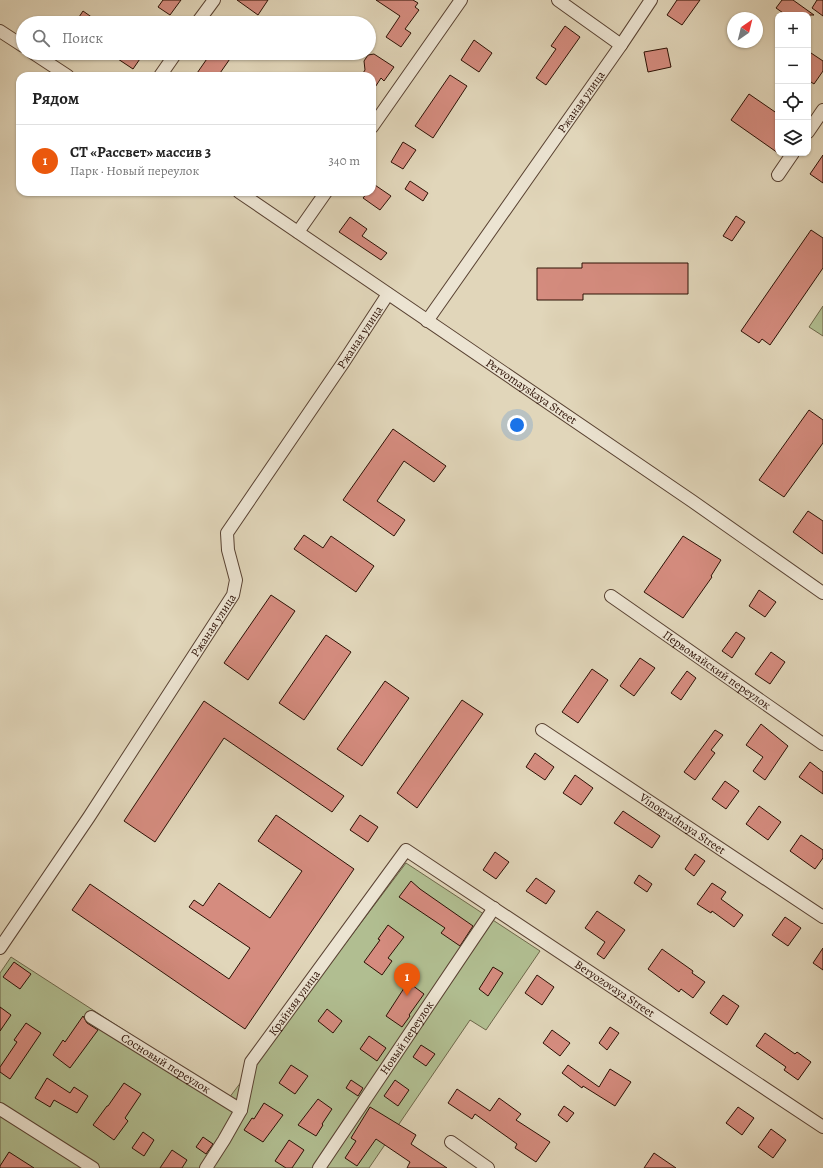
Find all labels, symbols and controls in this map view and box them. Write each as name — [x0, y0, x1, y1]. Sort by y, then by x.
north arrow — [727, 12, 763, 48]
map controls — [775, 12, 811, 156]
button: + — [775, 12, 811, 48]
search box — [16, 16, 376, 60]
icon: search — [30, 27, 52, 49]
text: Поиск — [62, 28, 103, 48]
button: − — [775, 48, 811, 84]
street label: Ржаная улица — [554, 67, 609, 136]
button: locate — [775, 84, 811, 120]
text: Рядом — [32, 87, 79, 110]
button: layers — [775, 120, 811, 156]
text: СТ «Рассвет» массив 3 — [70, 142, 211, 162]
text: 1 — [43, 152, 47, 169]
text: 340 m — [328, 152, 360, 169]
text: Парк · Новый переулок — [70, 162, 199, 179]
street label: Ржаная улица — [333, 302, 387, 372]
street label: Pervomayskaya Street — [483, 355, 580, 428]
your location — [507, 415, 527, 435]
street label: Ржаная улица — [187, 590, 240, 660]
street label: Первомайский переулок — [660, 627, 774, 713]
street label: Vinogradnaya Street — [636, 789, 729, 858]
street label: Beryozovaya Street — [572, 956, 658, 1021]
pin: 1 — [394, 963, 420, 996]
street label: Крайняя улица — [265, 966, 324, 1039]
street label: Новый переулок — [376, 998, 437, 1078]
street label: Сосновый переулок — [118, 1030, 214, 1097]

